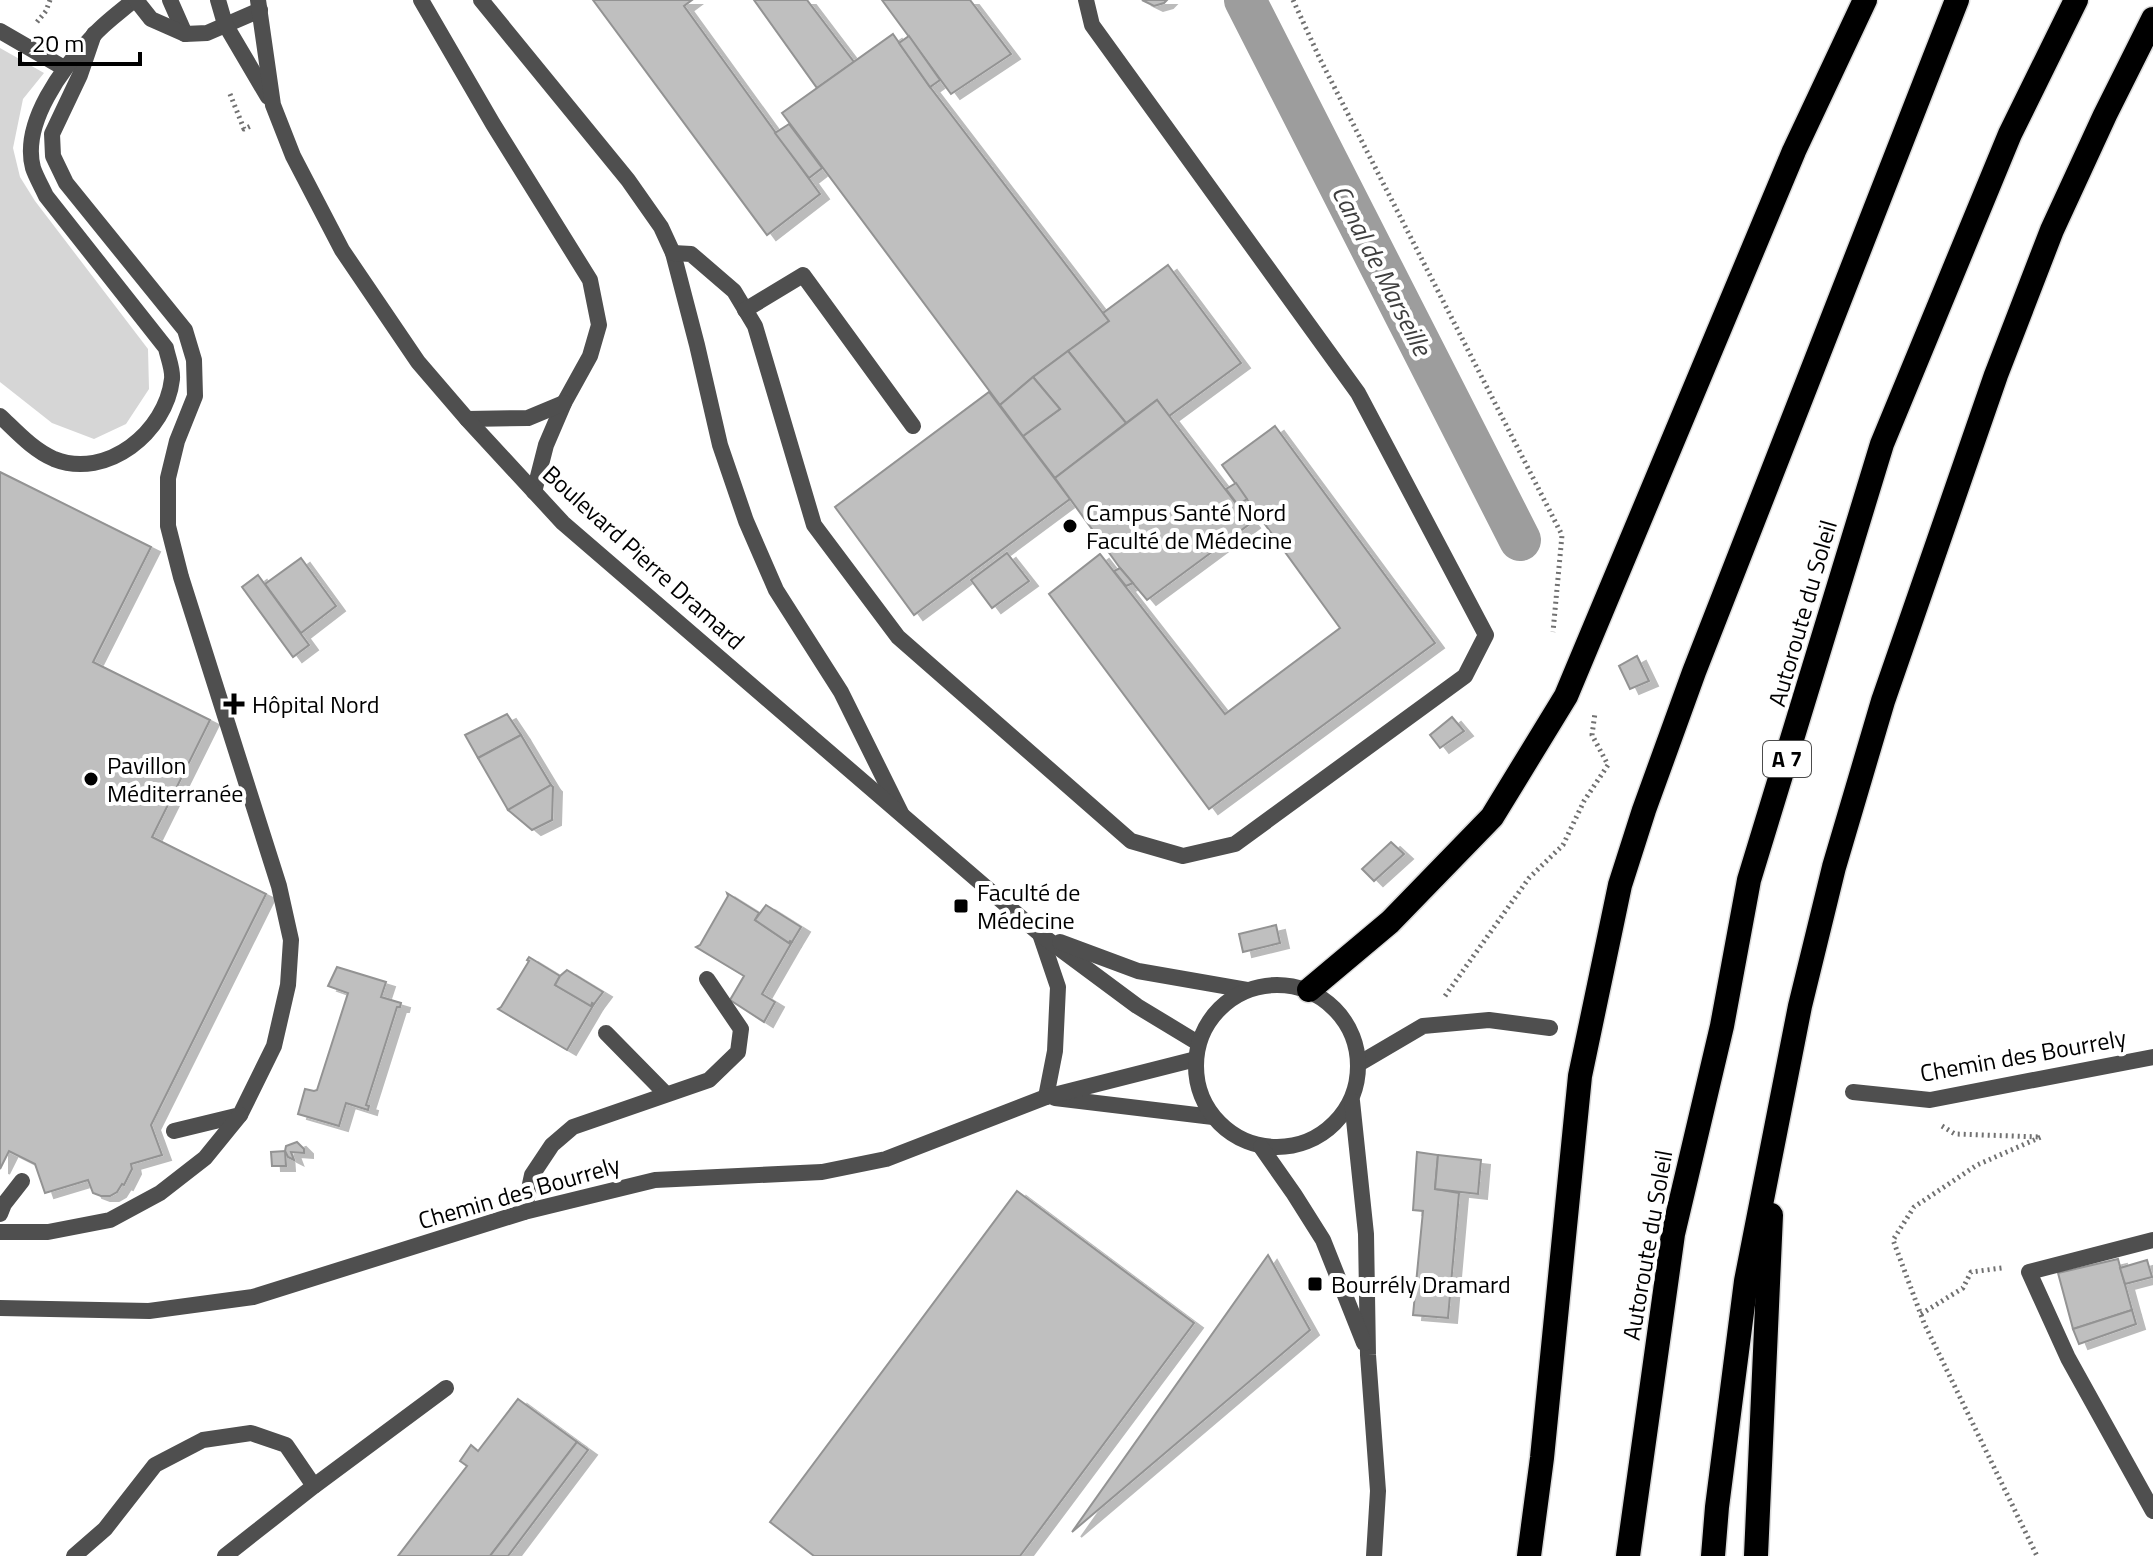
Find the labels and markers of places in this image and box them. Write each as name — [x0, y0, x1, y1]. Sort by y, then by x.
place label: Campus Santé Nord Faculté de Médecine — [1086, 494, 1292, 558]
marker: Campus Santé Nord Faculté de Médecine — [1061, 517, 1079, 535]
place label: Hôpital Nord — [252, 686, 379, 722]
marker: Hôpital Nord — [223, 693, 245, 715]
place label: Pavillon Méditerranée — [107, 747, 243, 811]
marker: Pavillon Méditerranée — [82, 770, 100, 788]
place label: Faculté de Médecine — [977, 874, 1080, 938]
marker: Faculté de Médecine — [952, 897, 970, 915]
place label: Bourrély Dramard — [1331, 1266, 1511, 1302]
marker: Bourrély Dramard — [1306, 1275, 1324, 1293]

